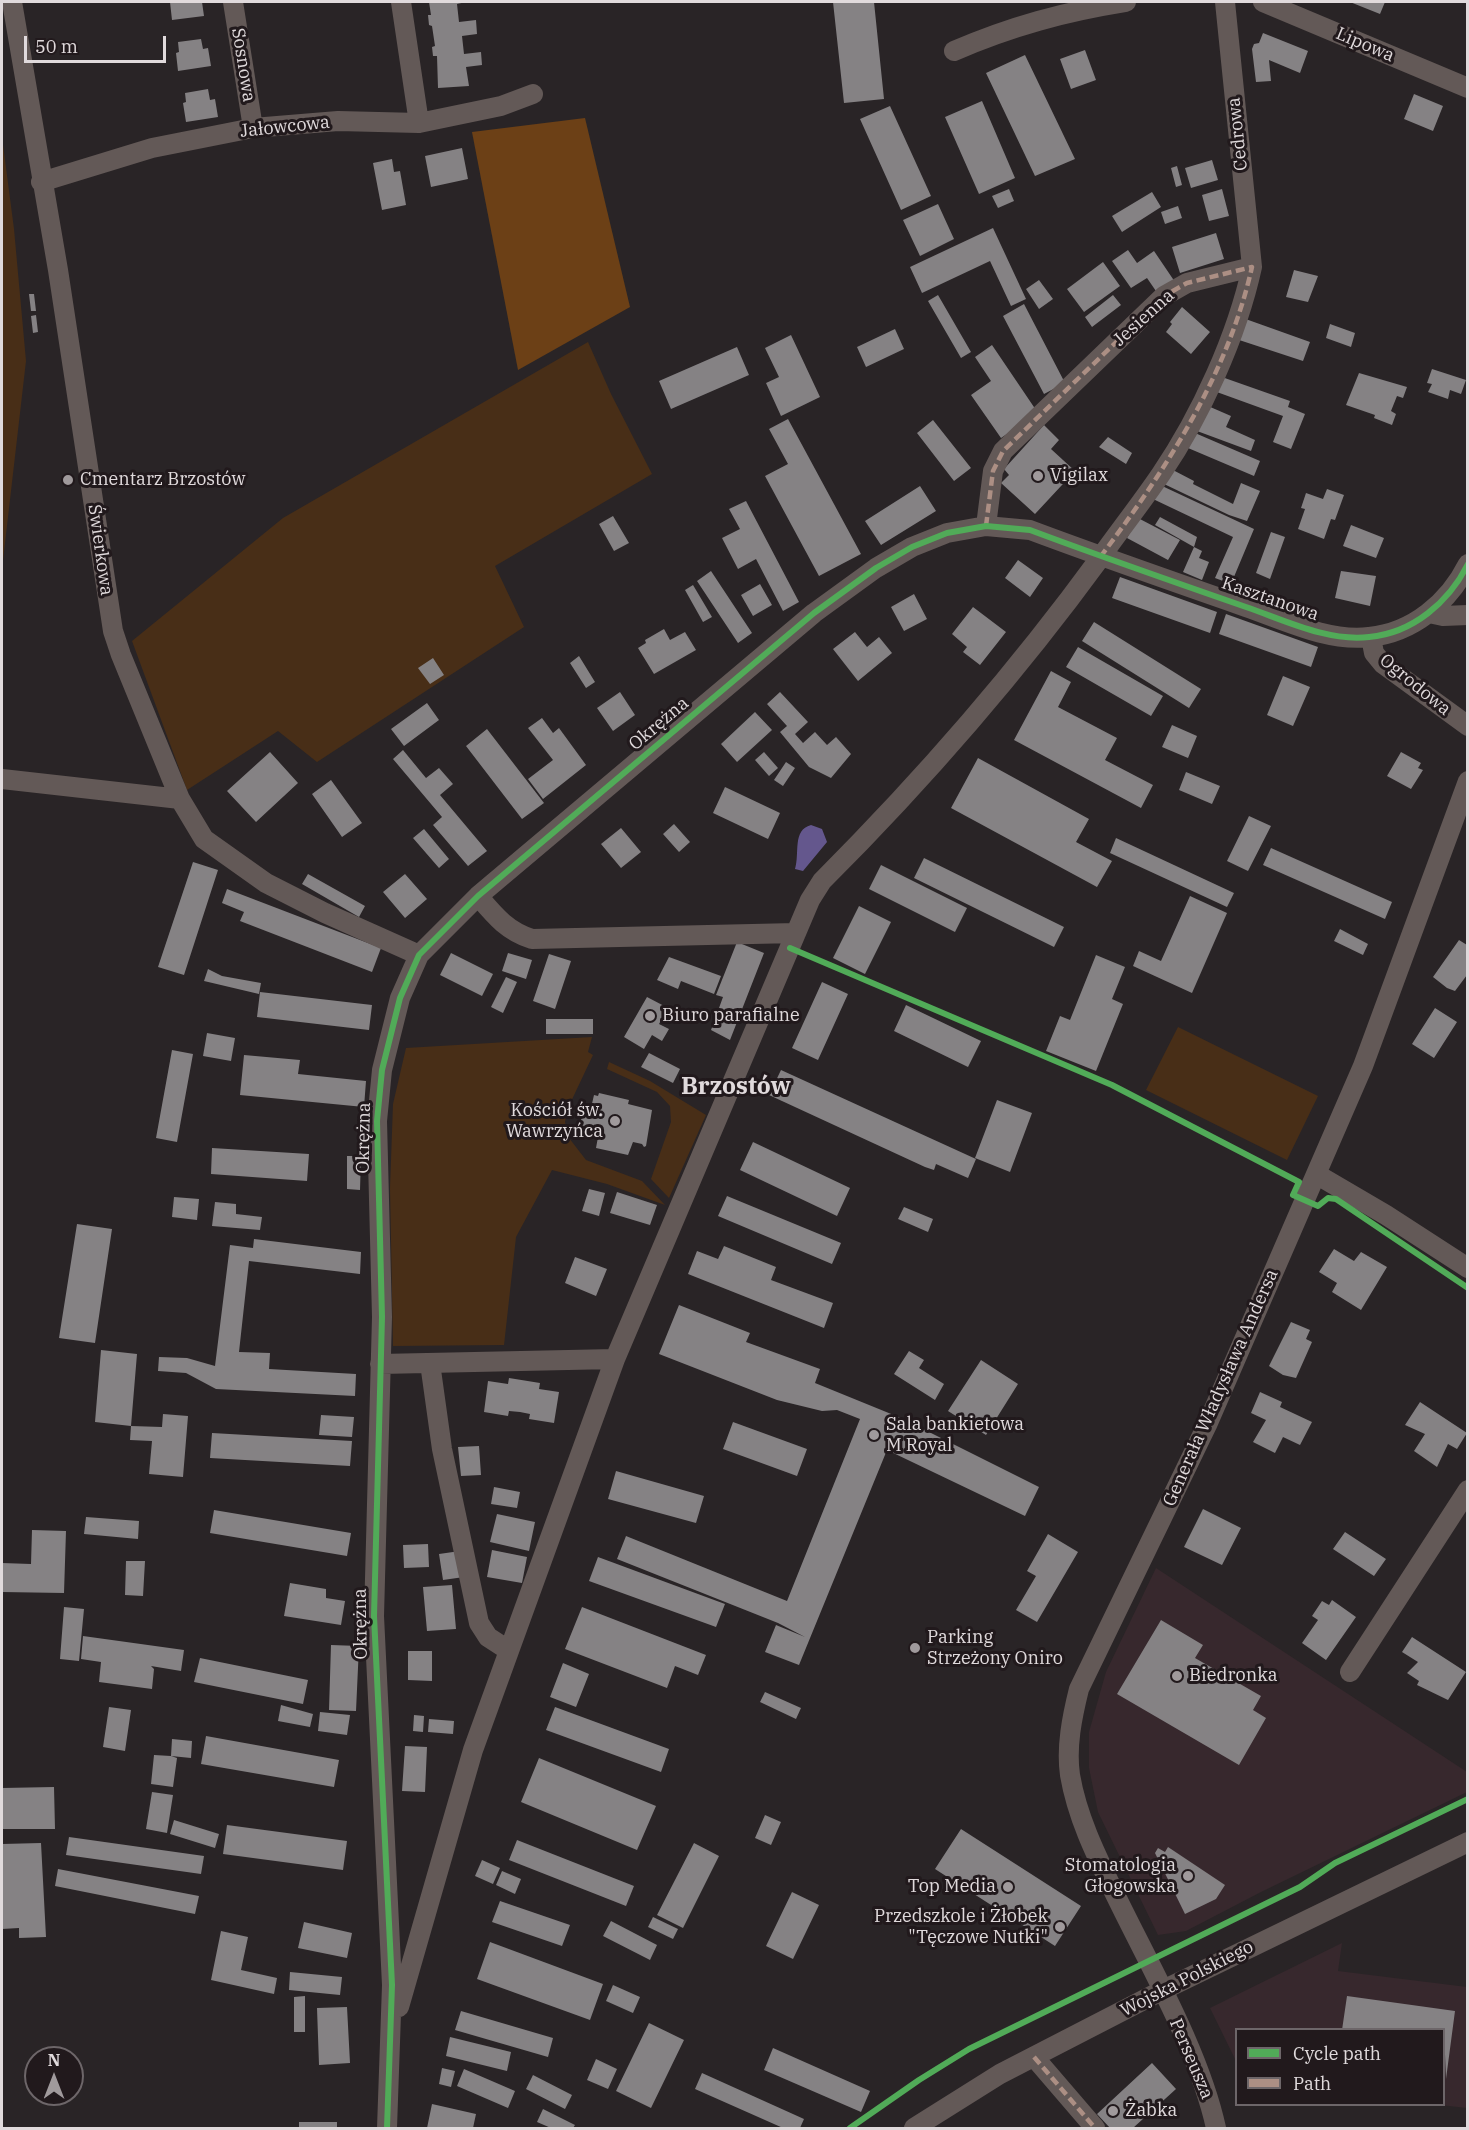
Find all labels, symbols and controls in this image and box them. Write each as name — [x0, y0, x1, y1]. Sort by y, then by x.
street label: Lipowa — [1333, 23, 1397, 67]
scale bar — [27, 24, 170, 62]
street label: Sosnowa — [226, 26, 260, 104]
text: 50 m — [35, 35, 78, 58]
street label: Cedrowa — [1223, 96, 1253, 172]
street label: Jałowcowa — [239, 112, 331, 142]
street label: Jesienna — [1109, 285, 1179, 351]
place label: Vigilax — [1050, 465, 1108, 487]
place label: Cmentarz Brzostów — [80, 469, 245, 491]
marker: Vigilax — [1031, 469, 1045, 483]
marker: Cmentarz Brzostów — [61, 473, 75, 487]
street label: Świerkowa — [83, 503, 117, 597]
street label: Kasztanowa — [1219, 572, 1321, 626]
street label: Ogrodowa — [1375, 650, 1455, 720]
street label: Okrężna — [625, 693, 693, 755]
place label: Biuro parafialne — [662, 1005, 800, 1027]
marker: Biuro parafialne — [643, 1009, 657, 1023]
district label: Brzostów — [681, 1073, 791, 1101]
place label: Kościół św. Wawrzyńca — [506, 1100, 603, 1142]
street label: Okrężna — [353, 1102, 375, 1174]
marker: Kościół św. Wawrzyńca — [608, 1114, 622, 1128]
street label: Generała Władysława Andersa — [1159, 1266, 1283, 1510]
place label: Sala bankietowa M Royal — [886, 1414, 1024, 1456]
marker: Sala bankietowa M Royal — [867, 1428, 881, 1442]
street label: Okrężna — [350, 1588, 372, 1660]
place label: Parking Strzeżony Oniro — [927, 1627, 1063, 1670]
marker: Parking Strzeżony Oniro — [908, 1641, 922, 1655]
place label: Biedronka — [1189, 1665, 1277, 1687]
marker: Biedronka — [1170, 1669, 1184, 1683]
place label: Stomatologia Głogowska — [1065, 1855, 1176, 1898]
marker: Stomatologia Głogowska — [1181, 1869, 1195, 1883]
place label: Top Media — [908, 1876, 996, 1898]
marker: Top Media — [1001, 1880, 1015, 1894]
place label: Przedszkole i Żłobek "Tęczowe Nutki" — [874, 1906, 1048, 1948]
marker: Przedszkole i Żłobek "Tęczowe Nutki" — [1053, 1920, 1067, 1934]
street label: Wojska Polskiego — [1117, 1936, 1257, 2022]
street label: Perseusza — [1164, 2015, 1218, 2103]
legend — [1235, 2028, 1445, 2106]
text: Cycle path — [1293, 2042, 1381, 2065]
north arrow — [24, 2046, 84, 2106]
text: N — [48, 2050, 60, 2070]
text: Path — [1293, 2072, 1331, 2095]
place label: Żabka — [1125, 2100, 1177, 2122]
marker: Żabka — [1106, 2104, 1120, 2118]

